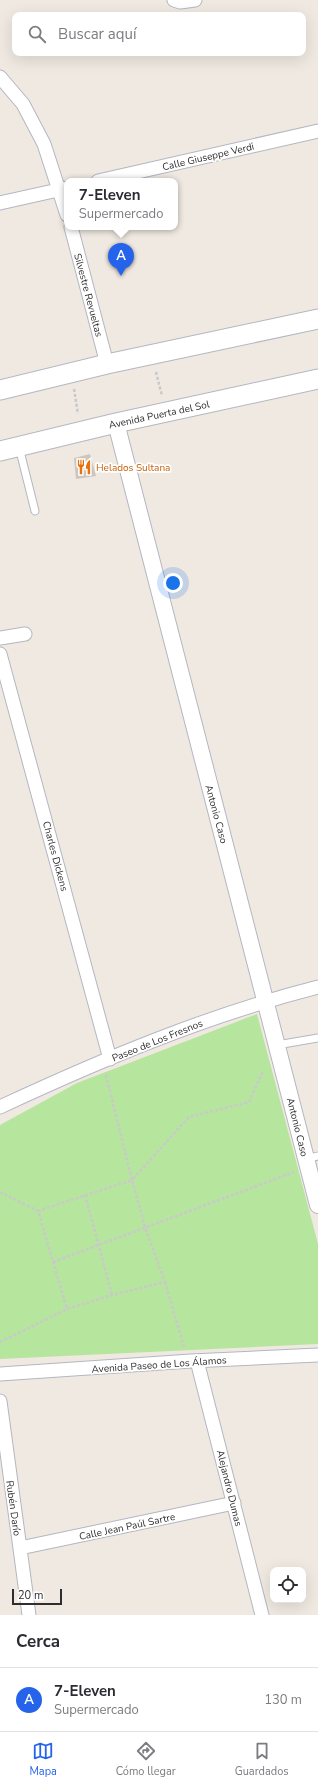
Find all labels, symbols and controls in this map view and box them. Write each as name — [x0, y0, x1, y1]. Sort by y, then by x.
search box — [12, 12, 306, 56]
icon: search — [26, 23, 48, 45]
text: Buscar aquí — [58, 24, 136, 44]
street label: Calle Giuseppe Verdi — [161, 140, 255, 174]
popup — [64, 178, 178, 230]
text: 7-Eleven — [79, 185, 141, 205]
text: Supermercado — [79, 205, 163, 223]
pin: A — [108, 243, 134, 276]
street label: Silvestre Revueltas — [70, 252, 106, 339]
street label: Avenida Puerta del Sol — [107, 397, 211, 433]
restaurant icon: Helados Sultana — [75, 458, 93, 476]
place label: Helados Sultana — [96, 461, 170, 475]
your location — [163, 573, 183, 593]
street label: Antonio Caso — [201, 783, 231, 846]
street label: Charles Dickens — [39, 820, 71, 893]
street label: Paseo de Los Fresnos — [110, 1016, 205, 1066]
street label: Antonio Caso — [283, 1096, 311, 1159]
street label: Avenida Paseo de Los Álamos — [91, 1353, 227, 1377]
street label: Alejandro Dumas — [213, 1449, 245, 1528]
street label: Rubén Darío — [2, 1479, 24, 1537]
street label: Calle Jean Paúl Sartre — [78, 1510, 177, 1544]
map controls — [270, 1567, 306, 1603]
button: locate — [270, 1567, 306, 1603]
scale bar — [12, 1587, 62, 1606]
text: 20 m — [18, 1588, 43, 1603]
text: Cerca — [16, 1630, 60, 1653]
text: 7-Eleven — [54, 1681, 116, 1701]
text: A — [24, 1691, 34, 1709]
text: 130 m — [264, 1691, 302, 1709]
text: Supermercado — [54, 1701, 139, 1719]
tab: Mapa — [29, 1740, 57, 1779]
tab: Cómo llegar — [116, 1740, 176, 1779]
tab: Guardados — [235, 1740, 289, 1779]

